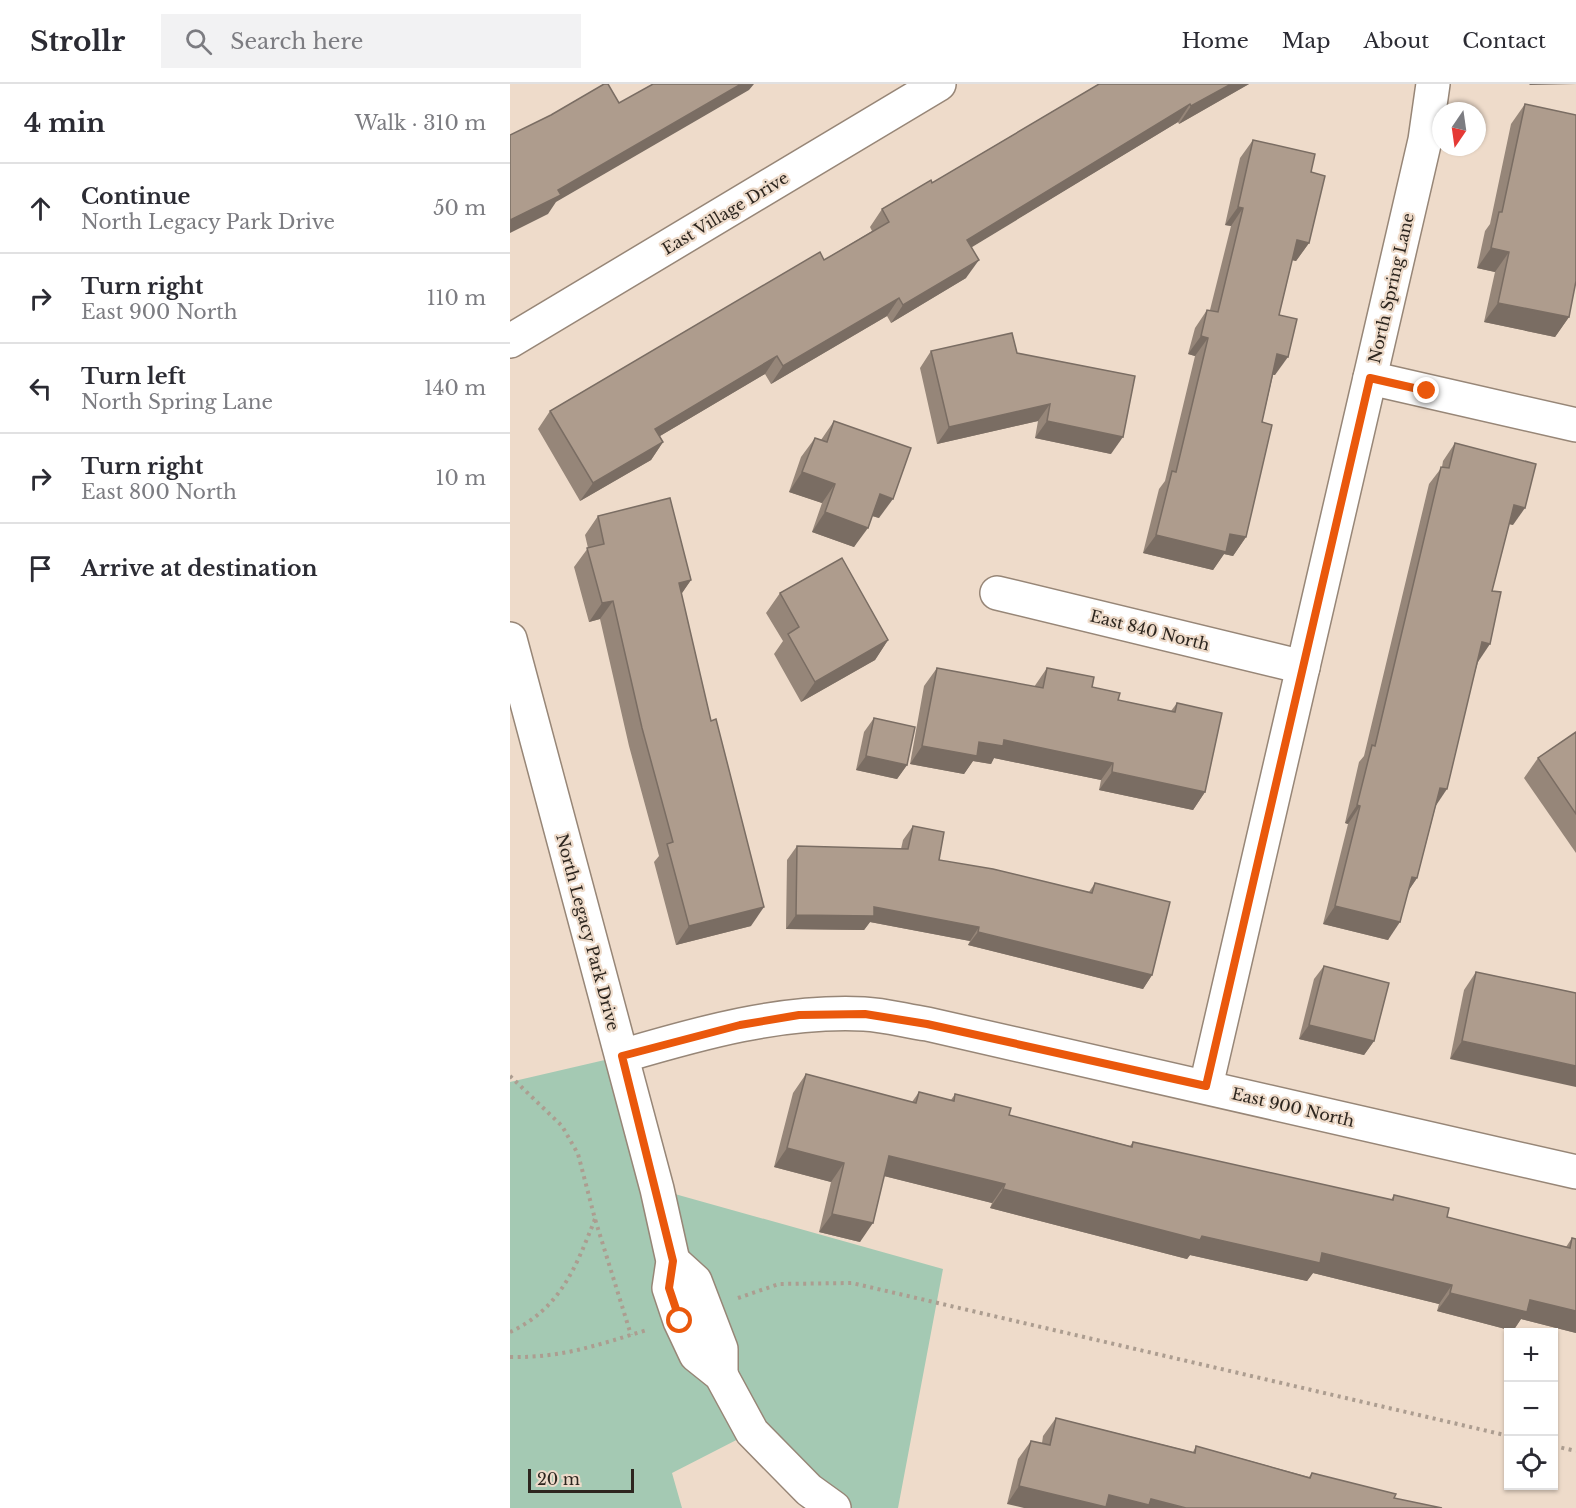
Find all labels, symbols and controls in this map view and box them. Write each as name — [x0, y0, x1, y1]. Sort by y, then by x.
search box — [161, 14, 581, 68]
text: Strollr — [30, 24, 125, 59]
icon: search — [182, 25, 215, 58]
text: Search here — [230, 28, 363, 55]
text: Home — [1182, 28, 1249, 54]
text: Map — [1282, 28, 1330, 54]
text: About — [1363, 28, 1429, 54]
text: Contact — [1462, 28, 1546, 54]
north arrow — [1432, 102, 1486, 156]
text: 4 min — [24, 107, 105, 139]
text: Walk · 310 m — [355, 111, 486, 135]
street label: East Village Drive — [658, 167, 792, 259]
text: Continue — [81, 183, 190, 210]
icon: ahead — [24, 192, 57, 225]
text: 50 m — [433, 196, 486, 220]
text: North Legacy Park Drive — [81, 210, 335, 234]
street label: North Spring Lane — [1364, 211, 1418, 365]
text: Turn right — [81, 273, 203, 300]
icon: right — [24, 282, 57, 315]
text: 110 m — [427, 286, 486, 310]
text: East 900 North — [81, 300, 238, 324]
text: Turn left — [81, 363, 186, 390]
icon: left — [24, 372, 57, 405]
text: 140 m — [424, 376, 486, 400]
route end — [1413, 377, 1439, 403]
text: North Spring Lane — [81, 390, 273, 414]
text: Turn right — [81, 453, 203, 480]
icon: right — [24, 462, 57, 495]
text: 10 m — [436, 466, 486, 490]
text: East 800 North — [81, 480, 237, 504]
icon: arrive — [24, 552, 57, 585]
text: Arrive at destination — [81, 555, 318, 582]
street label: East 840 North — [1088, 605, 1212, 655]
street label: North Legacy Park Drive — [552, 831, 624, 1033]
street label: East 900 North — [1230, 1083, 1356, 1131]
route start — [666, 1307, 692, 1333]
map controls — [1504, 1328, 1558, 1490]
button: + — [1504, 1328, 1558, 1382]
button: − — [1504, 1382, 1558, 1436]
button: locate — [1504, 1436, 1558, 1490]
scale bar — [528, 1466, 634, 1494]
text: 20 m — [537, 1469, 580, 1489]

